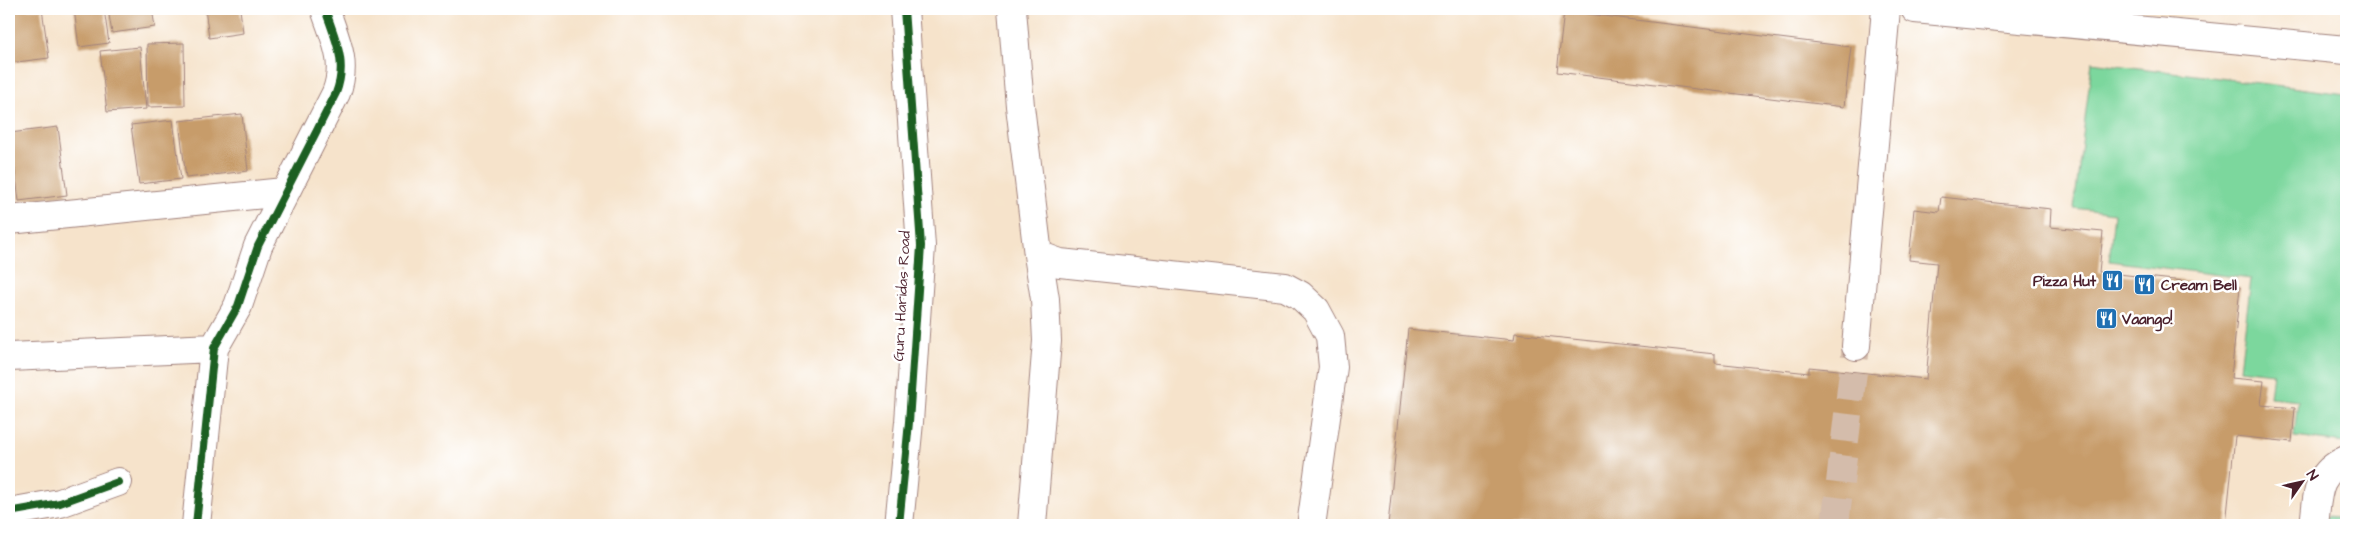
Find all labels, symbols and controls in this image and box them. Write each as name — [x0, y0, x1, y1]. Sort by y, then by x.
street label: Guru Haridas Road — [888, 230, 916, 362]
restaurant icon: Pizza Hut — [2100, 269, 2124, 293]
place label: Pizza Hut — [2033, 271, 2097, 292]
restaurant icon: Cream Bell — [2133, 273, 2157, 297]
place label: Cream Bell — [2161, 275, 2237, 296]
restaurant icon: Vaango! — [2094, 307, 2118, 331]
place label: Vaango! — [2121, 309, 2173, 332]
north arrow — [2278, 456, 2328, 506]
text: N — [2301, 466, 2323, 485]

